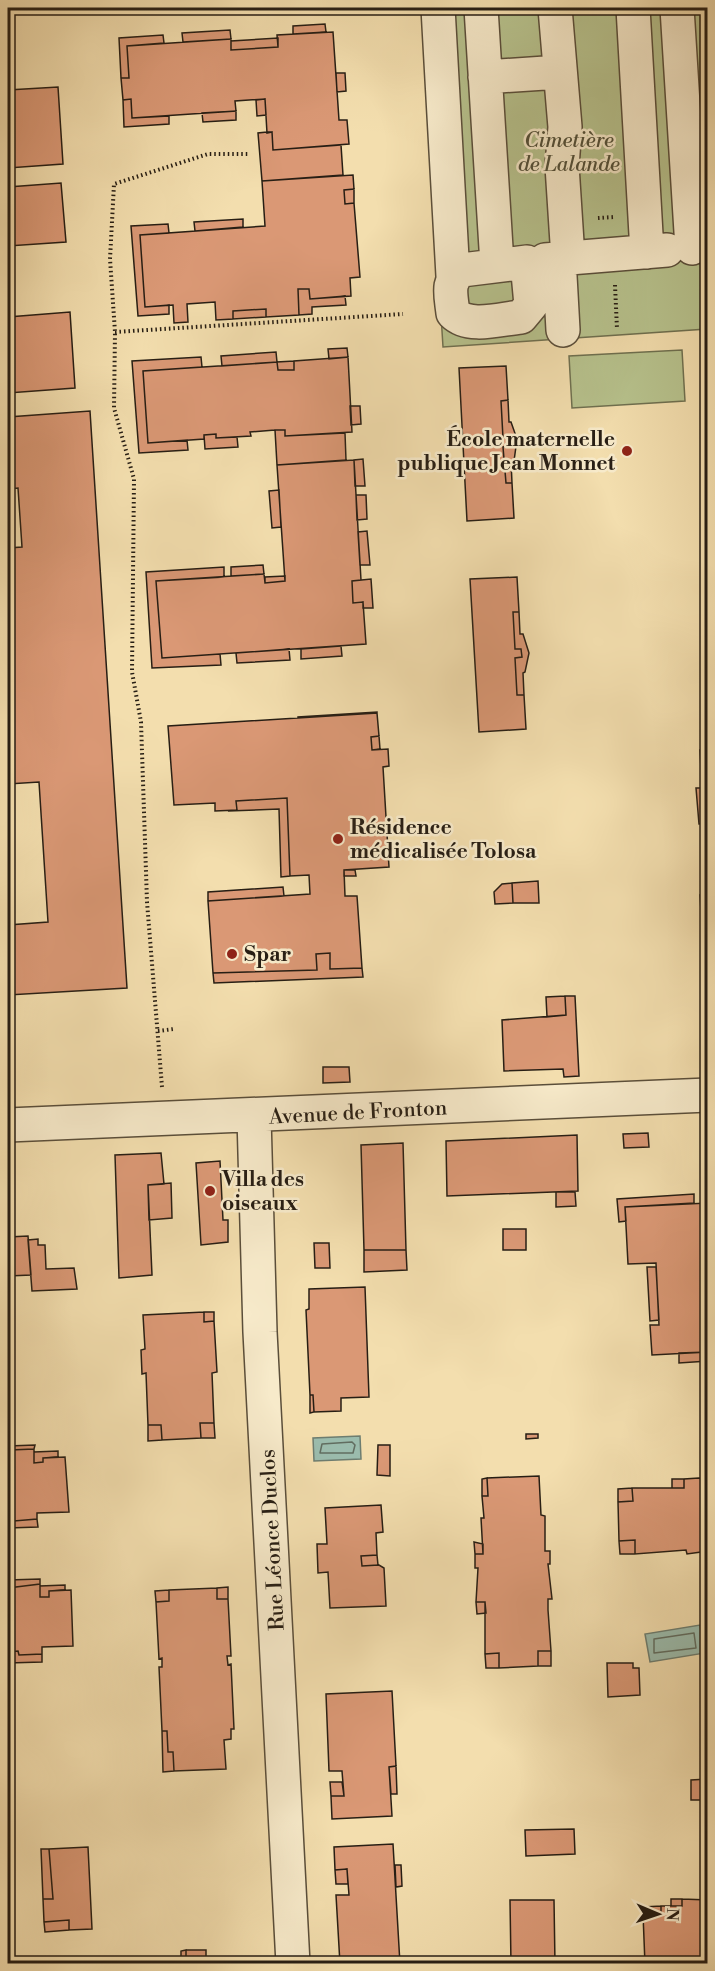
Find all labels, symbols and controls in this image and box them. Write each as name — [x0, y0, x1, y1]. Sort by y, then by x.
park label: Cimetière de Lalande — [518, 128, 620, 178]
place label: École maternelle publique Jean Monnet — [397, 425, 616, 477]
marker: École maternelle publique Jean Monnet — [620, 444, 634, 458]
place label: Résidence médicalisée Tolosa — [350, 815, 537, 865]
marker: Résidence médicalisée Tolosa — [331, 832, 345, 846]
place label: Spar — [244, 942, 291, 968]
marker: Spar — [225, 947, 239, 961]
street label: Avenue de Fronton — [267, 1095, 448, 1131]
place label: Villa des oiseaux — [221, 1167, 304, 1217]
marker: Villa des oiseaux — [203, 1184, 217, 1198]
street label: Rue Léonce Duclos — [255, 1449, 291, 1631]
north arrow — [628, 1884, 688, 1944]
text: N — [662, 1908, 682, 1922]

